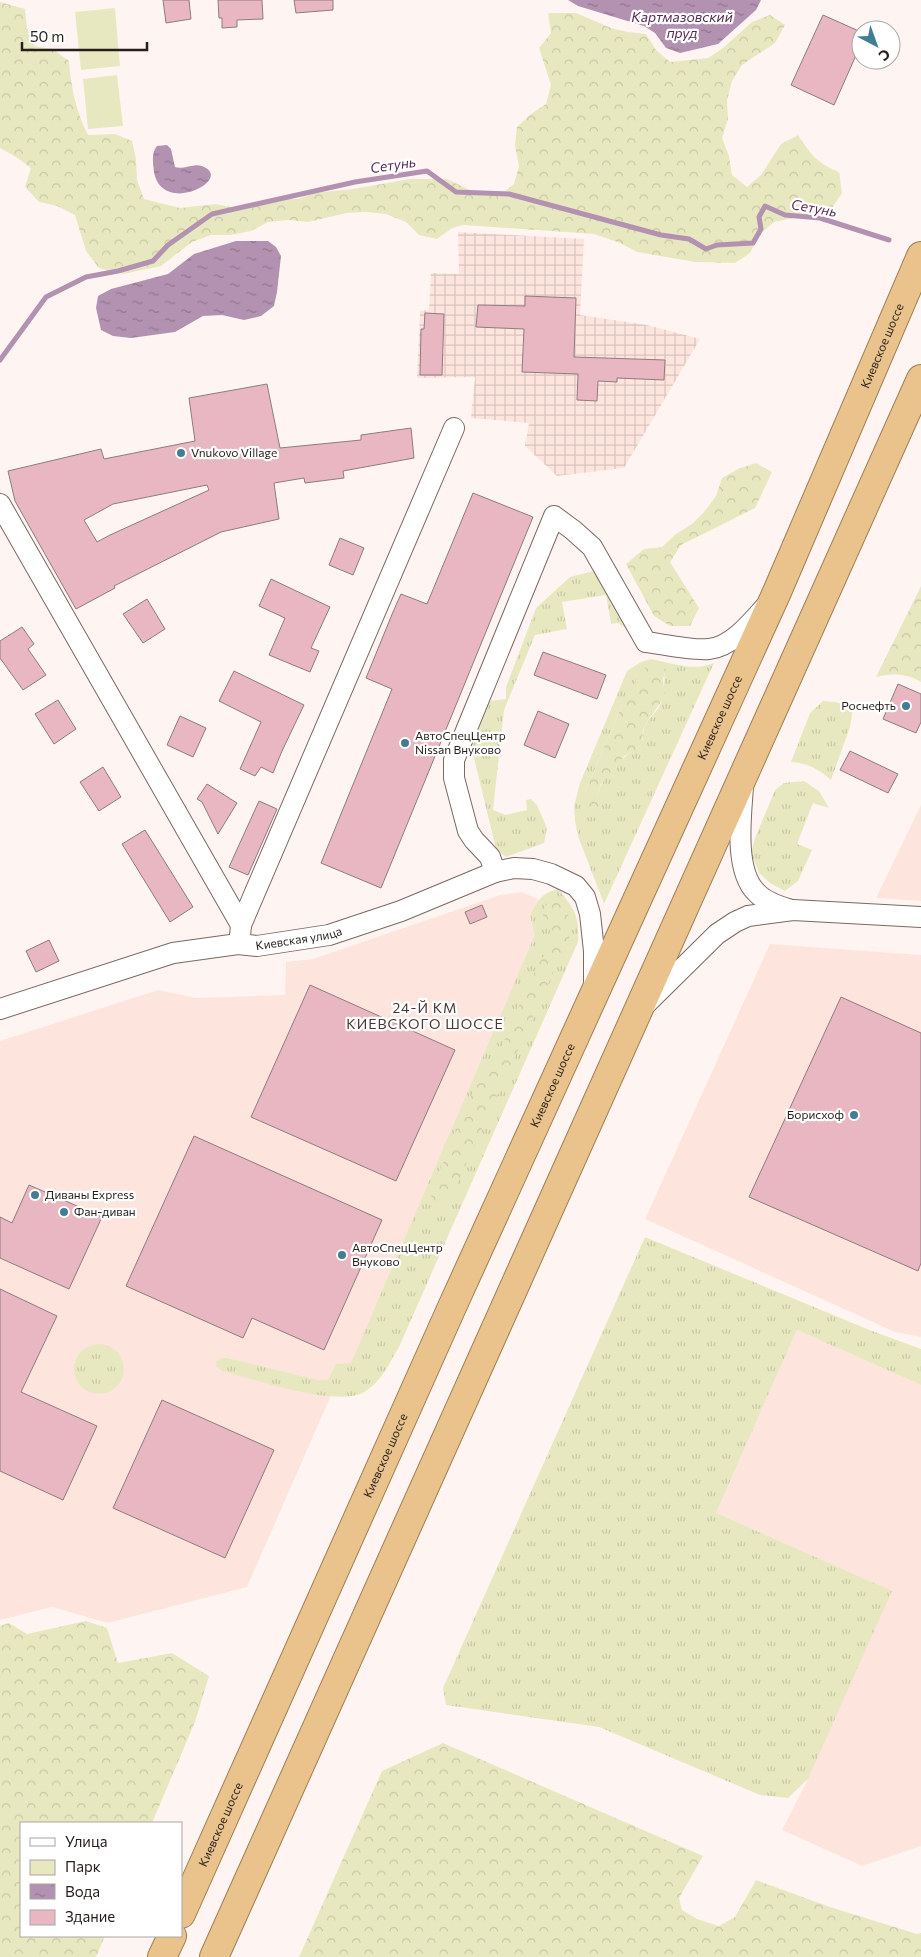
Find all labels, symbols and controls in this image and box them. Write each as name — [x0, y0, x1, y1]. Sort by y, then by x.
water label: Картмазовский пруд — [631, 8, 733, 41]
scale bar — [22, 20, 148, 52]
north arrow — [851, 20, 901, 70]
text: 50 m — [30, 27, 64, 45]
text: С — [876, 46, 894, 65]
water label: Сетунь — [369, 153, 417, 176]
water label: Сетунь — [790, 195, 838, 220]
street label: Киевское шоссе — [857, 301, 906, 390]
place label: Vnukovo Village — [191, 445, 277, 459]
marker: Vnukovo Village — [175, 447, 187, 459]
street label: Киевское шоссе — [694, 673, 744, 762]
place label: Роснефть — [841, 698, 896, 712]
marker: Роснефть — [900, 700, 912, 712]
place label: АвтоСпецЦентр Nissan Внуково — [415, 728, 506, 756]
marker: АвтоСпецЦентр Nissan Внуково — [399, 737, 411, 749]
street label: Киевская улица — [254, 923, 344, 952]
district label: 24-Й КМ КИЕВСКОГО ШОССЕ — [346, 999, 504, 1032]
street label: Киевское шоссе — [527, 1041, 577, 1129]
place label: Борисхоф — [787, 1107, 844, 1121]
marker: Борисхоф — [848, 1109, 860, 1121]
place label: Диваны Express — [45, 1187, 134, 1201]
marker: Диваны Express — [29, 1189, 41, 1201]
place label: Фан-диван — [74, 1204, 136, 1218]
marker: Фан-диван — [58, 1206, 70, 1218]
place label: АвтоСпецЦентр Внуково — [352, 1240, 443, 1268]
marker: АвтоСпецЦентр Внуково — [336, 1249, 348, 1261]
street label: Киевское шоссе — [360, 1411, 410, 1500]
street label: Киевское шоссе — [195, 1780, 245, 1868]
legend — [20, 1822, 182, 1937]
text: Улица — [65, 1832, 107, 1850]
text: Парк — [65, 1857, 101, 1875]
text: Вода — [65, 1882, 100, 1900]
text: Здание — [65, 1907, 115, 1925]

